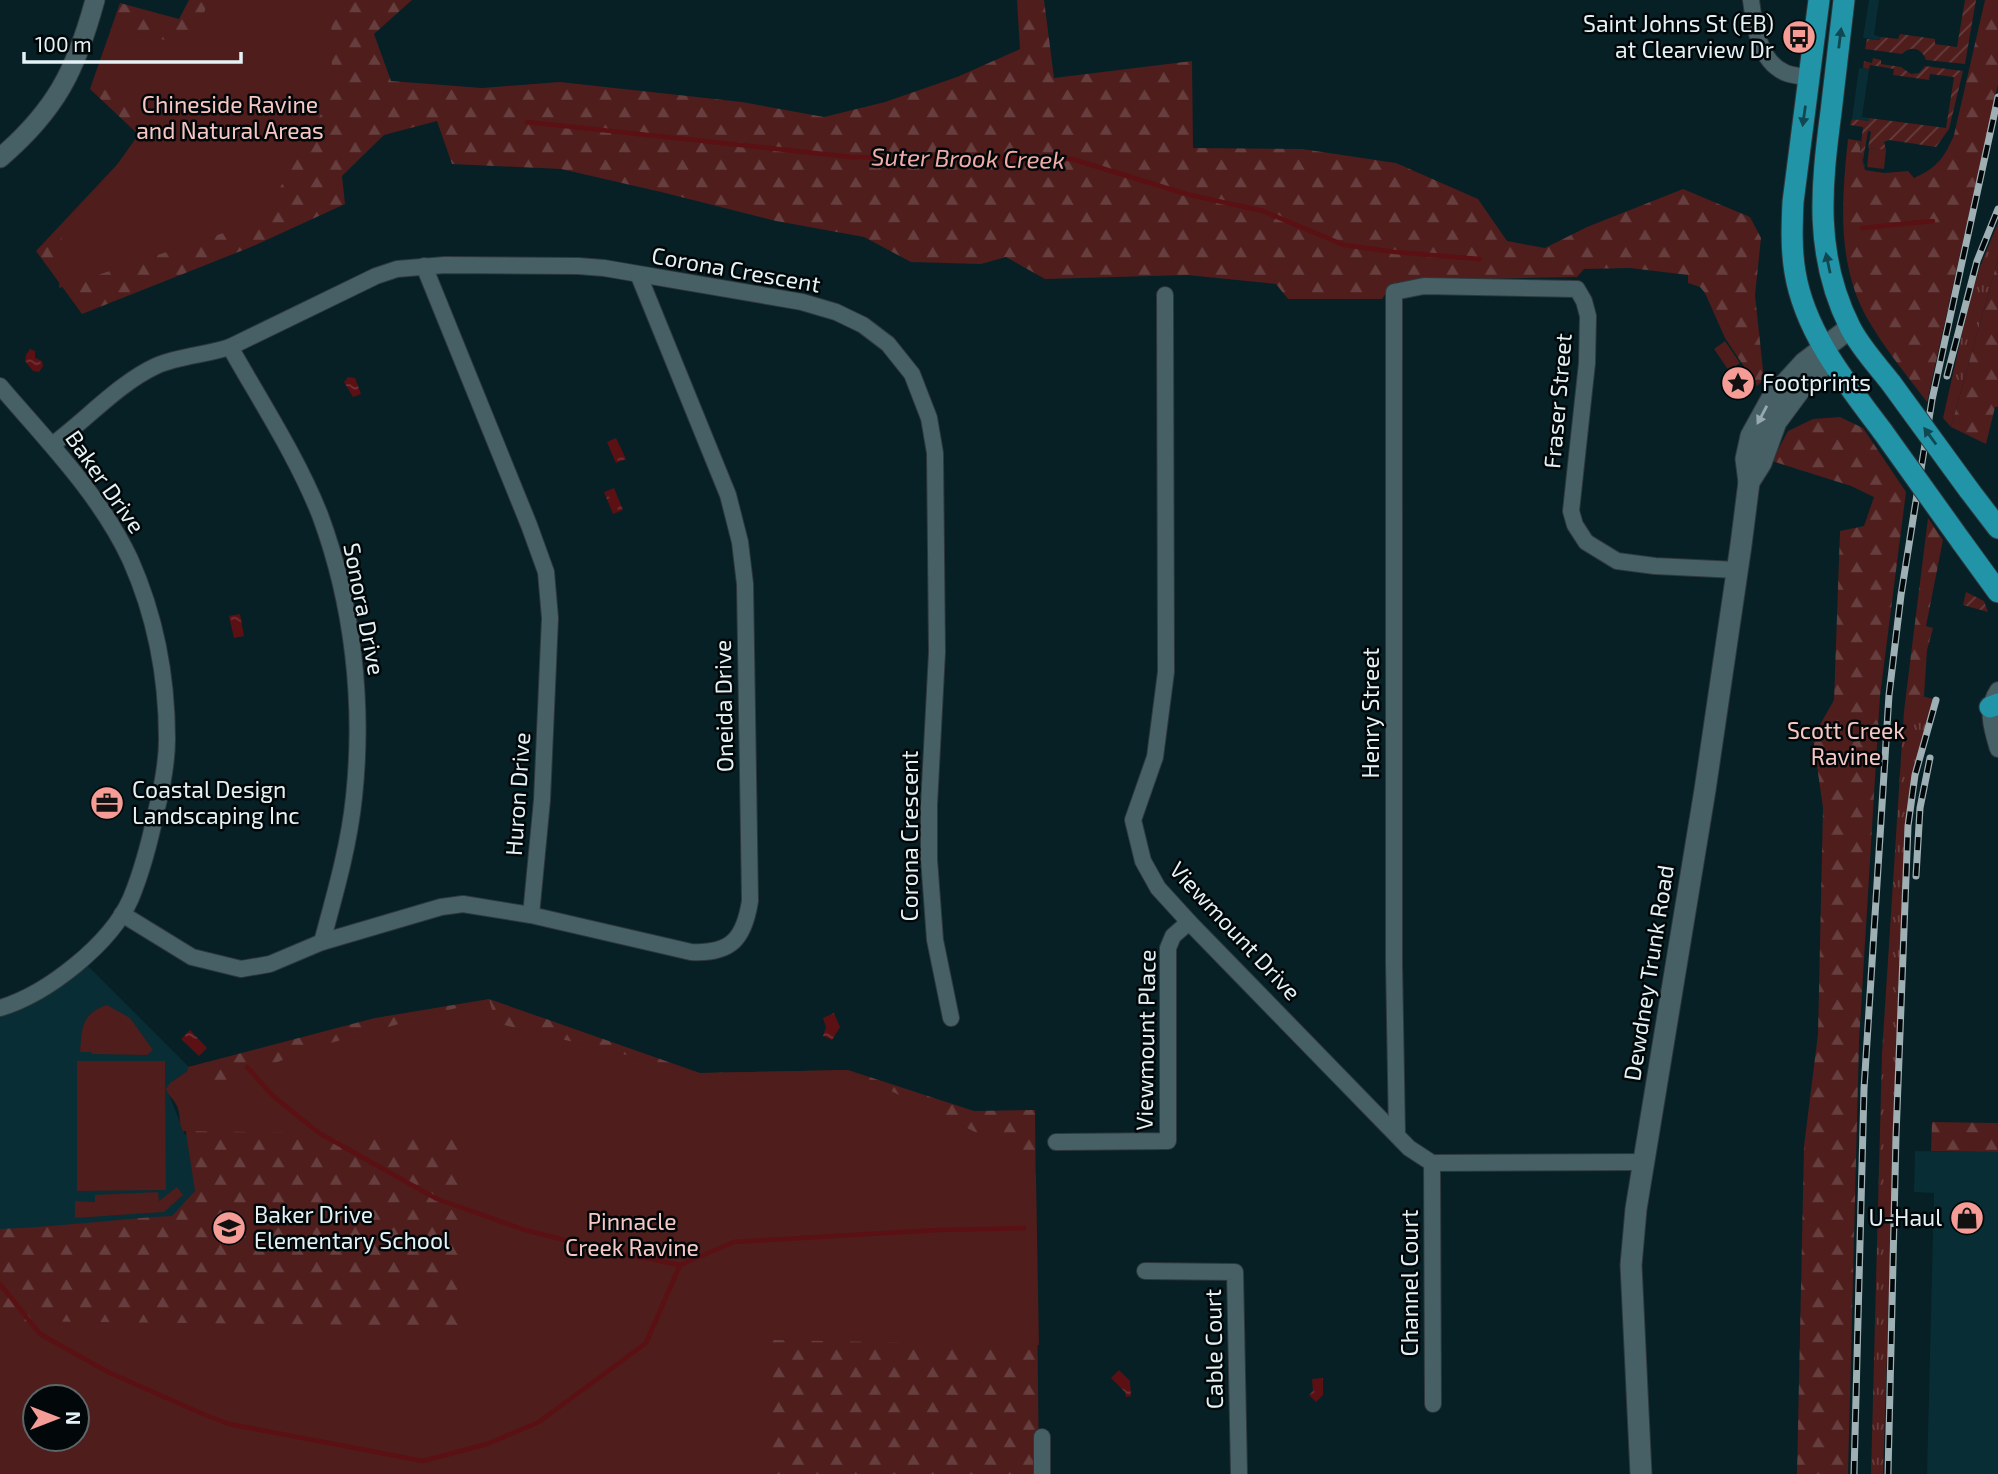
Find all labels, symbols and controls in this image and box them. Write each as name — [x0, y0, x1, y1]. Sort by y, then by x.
place label: Saint Johns St (EB) at Clearview Dr — [1583, 9, 1774, 63]
bus stop icon: Saint Johns St (EB) at Clearview Dr — [1780, 18, 1818, 56]
scale bar — [24, 21, 242, 65]
one-way arrow — [1834, 26, 1845, 48]
text: 100 m — [35, 31, 92, 56]
park label: Chineside Ravine and Natural Areas — [136, 90, 324, 144]
one-way arrow — [1798, 105, 1809, 127]
water label: Suter Brook Creek — [871, 141, 1065, 174]
street label: Corona Crescent — [650, 240, 823, 298]
one-way arrow — [1822, 252, 1833, 274]
street label: Fraser Street — [1537, 332, 1577, 470]
place icon: Footprints — [1719, 364, 1757, 402]
place label: Footprints — [1762, 368, 1871, 396]
one-way arrow — [1756, 405, 1767, 425]
street label: Baker Drive — [60, 425, 151, 538]
one-way arrow — [1923, 427, 1937, 445]
street label: Sonora Drive — [338, 540, 392, 677]
street label: Oneida Drive — [708, 640, 738, 772]
street label: Henry Street — [1356, 647, 1384, 779]
park label: Scott Creek Ravine — [1787, 716, 1905, 770]
street label: Huron Drive — [499, 731, 535, 857]
street label: Corona Crescent — [895, 750, 923, 921]
place label: Coastal Design Landscaping Inc — [132, 775, 300, 829]
office icon: Coastal Design Landscaping Inc — [88, 784, 126, 822]
street label: Viewmount Drive — [1164, 855, 1307, 1005]
street label: Dewdney Trunk Road — [1617, 863, 1679, 1083]
street label: Viewmount Place — [1129, 949, 1161, 1131]
shop icon: U-Haul — [1948, 1199, 1986, 1237]
place label: Baker Drive Elementary School — [254, 1200, 450, 1254]
place label: U-Haul — [1868, 1203, 1942, 1231]
park label: Pinnacle Creek Ravine — [565, 1207, 699, 1261]
school or university icon: Baker Drive Elementary School — [210, 1209, 248, 1247]
street label: Channel Court — [1395, 1209, 1423, 1356]
street label: Cable Court — [1198, 1288, 1228, 1409]
north arrow — [21, 1383, 91, 1453]
text: N — [62, 1411, 85, 1425]

